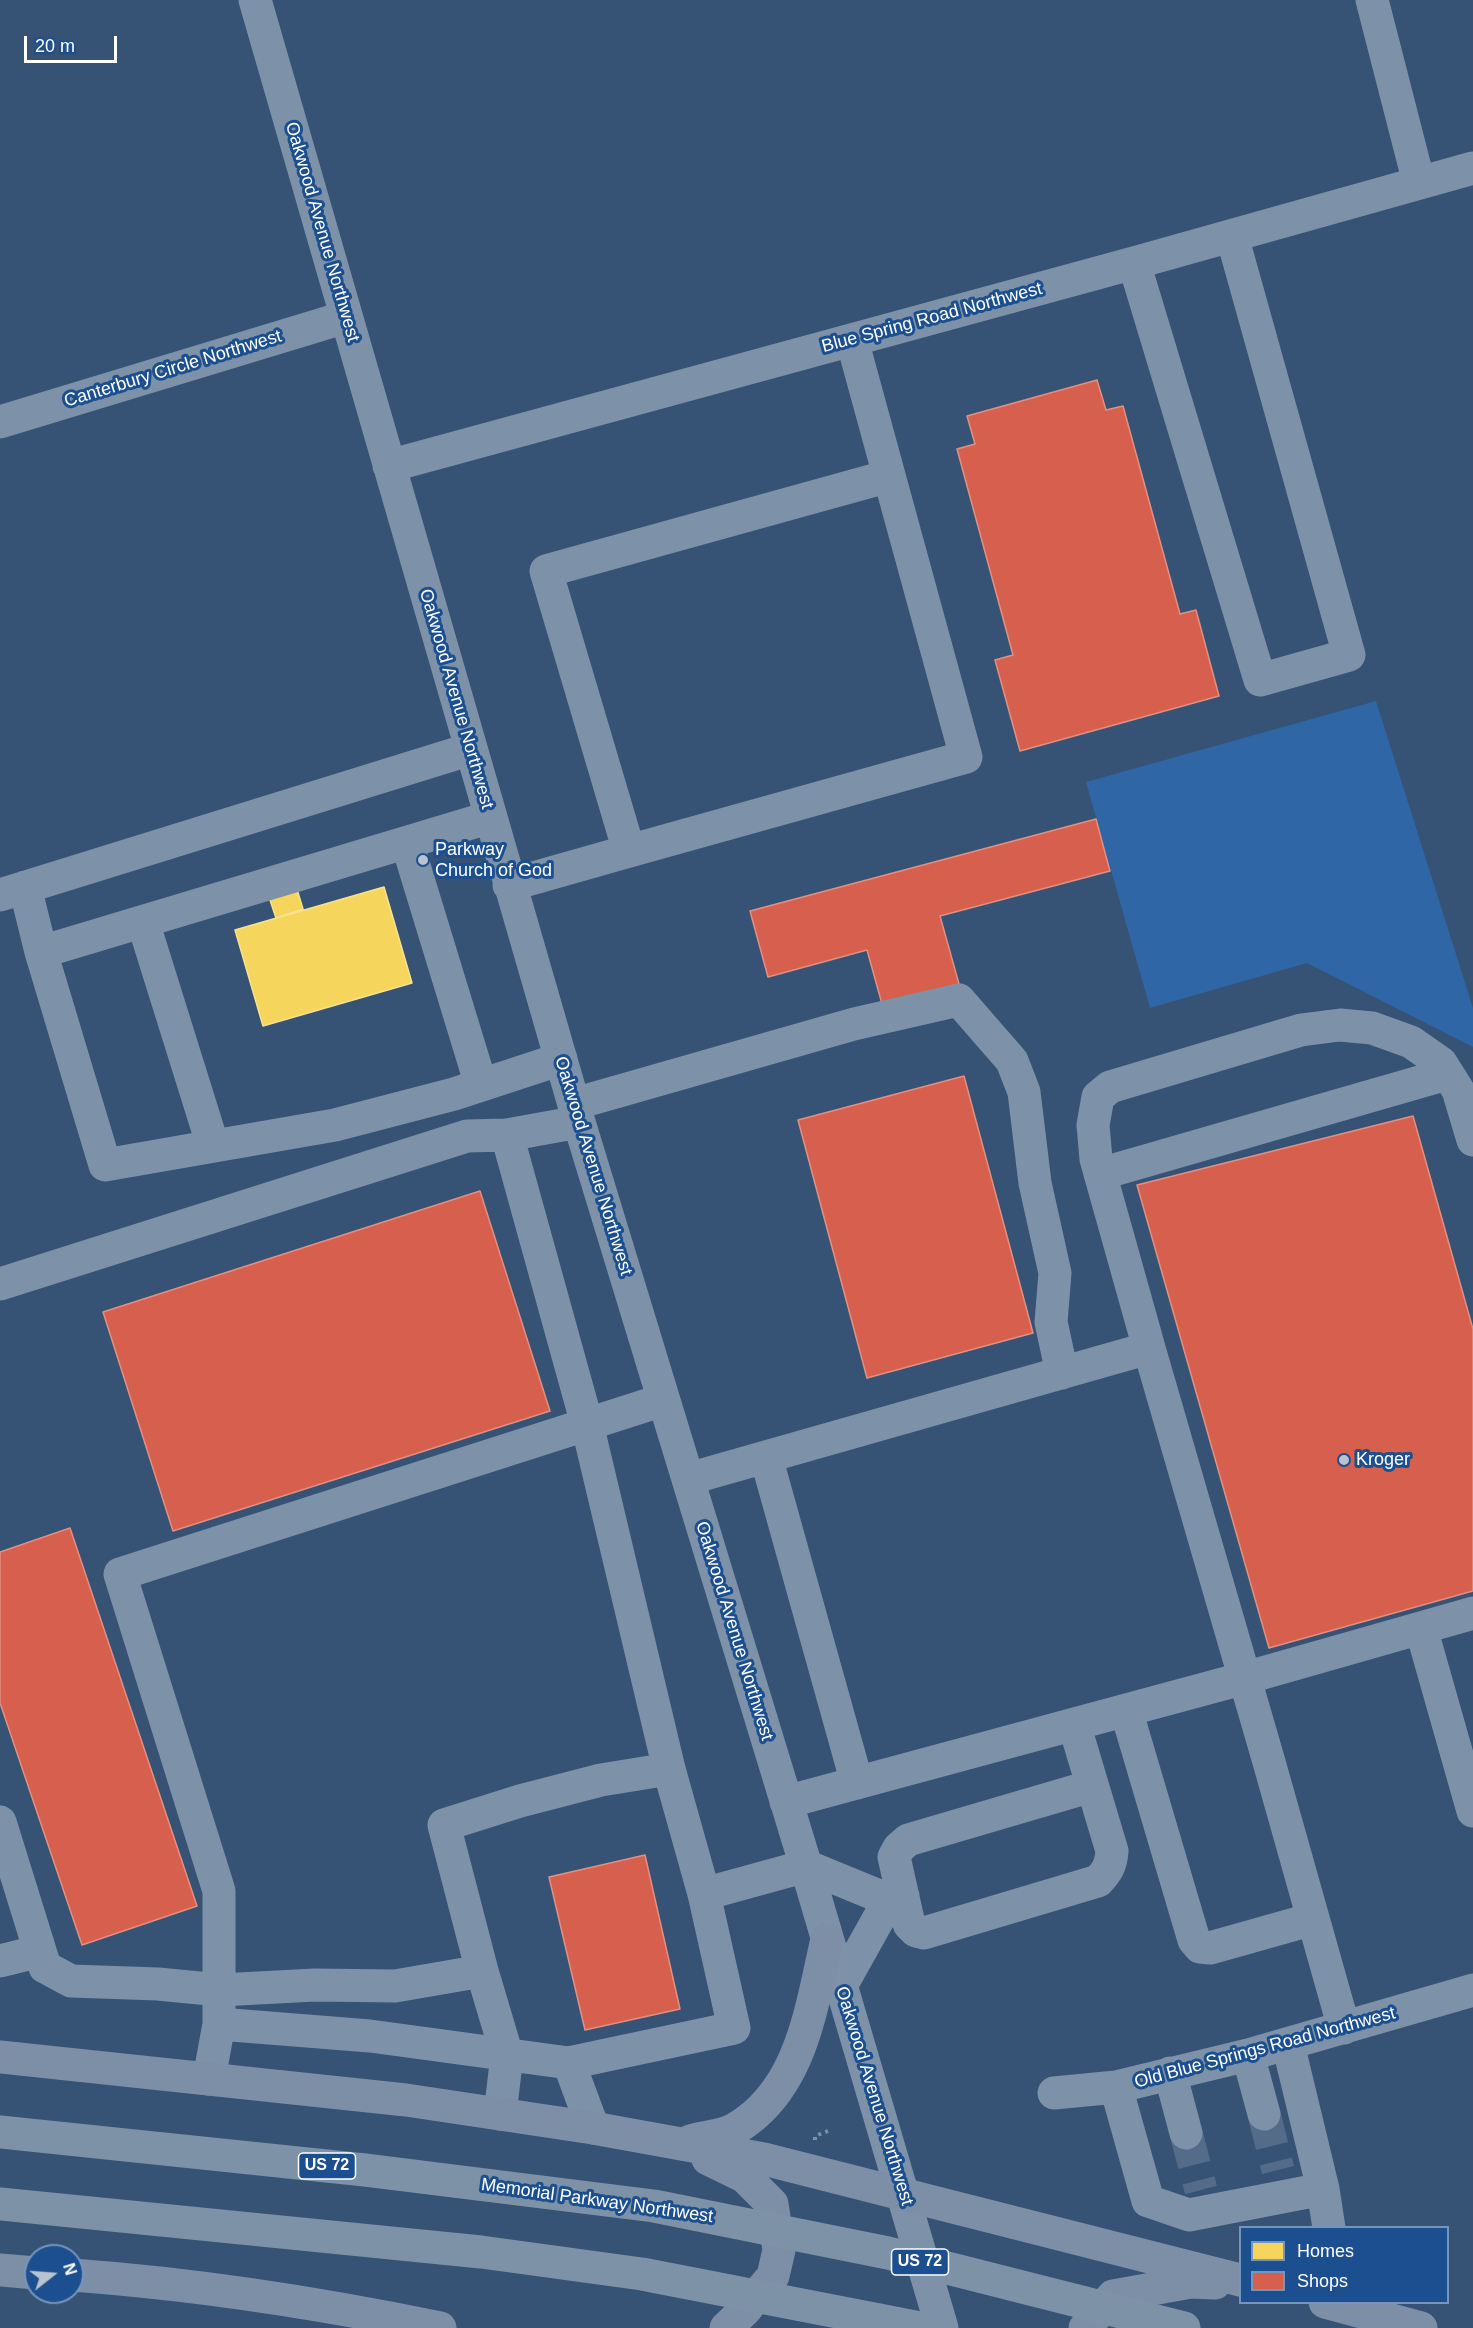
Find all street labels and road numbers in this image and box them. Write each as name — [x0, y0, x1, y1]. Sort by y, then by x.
street label: Oakwood Avenue Northwest — [280, 120, 364, 344]
street label: Blue Spring Road Northwest — [820, 278, 1044, 358]
street label: Canterbury Circle Northwest — [62, 326, 284, 412]
street label: Oakwood Avenue Northwest — [414, 587, 498, 811]
street label: Oakwood Avenue Northwest — [549, 1054, 637, 1278]
street label: Oakwood Avenue Northwest — [690, 1519, 778, 1743]
street label: Oakwood Avenue Northwest — [830, 1984, 918, 2208]
street label: Old Blue Springs Road Northwest — [1132, 2003, 1398, 2093]
road number: US 72 — [298, 2153, 356, 2179]
street label: Memorial Parkway Northwest — [480, 2174, 714, 2228]
road number: US 72 — [892, 2249, 948, 2275]

